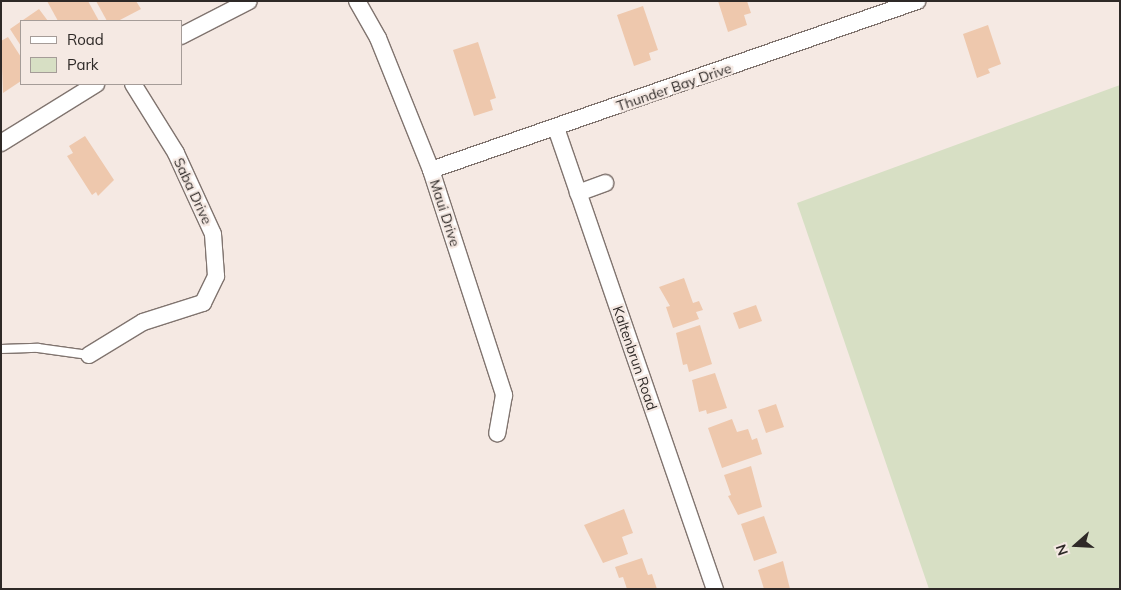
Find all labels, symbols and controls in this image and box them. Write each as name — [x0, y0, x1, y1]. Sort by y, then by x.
legend — [20, 20, 182, 85]
text: Road — [67, 30, 104, 49]
text: Park — [67, 55, 99, 74]
street label: Thunder Bay Drive — [614, 59, 734, 115]
street label: Saba Drive — [170, 155, 216, 227]
street label: Maui Drive — [426, 177, 464, 249]
street label: Kaltenbrun Road — [609, 304, 661, 412]
north arrow — [1051, 520, 1101, 570]
text: N — [1052, 542, 1072, 558]

